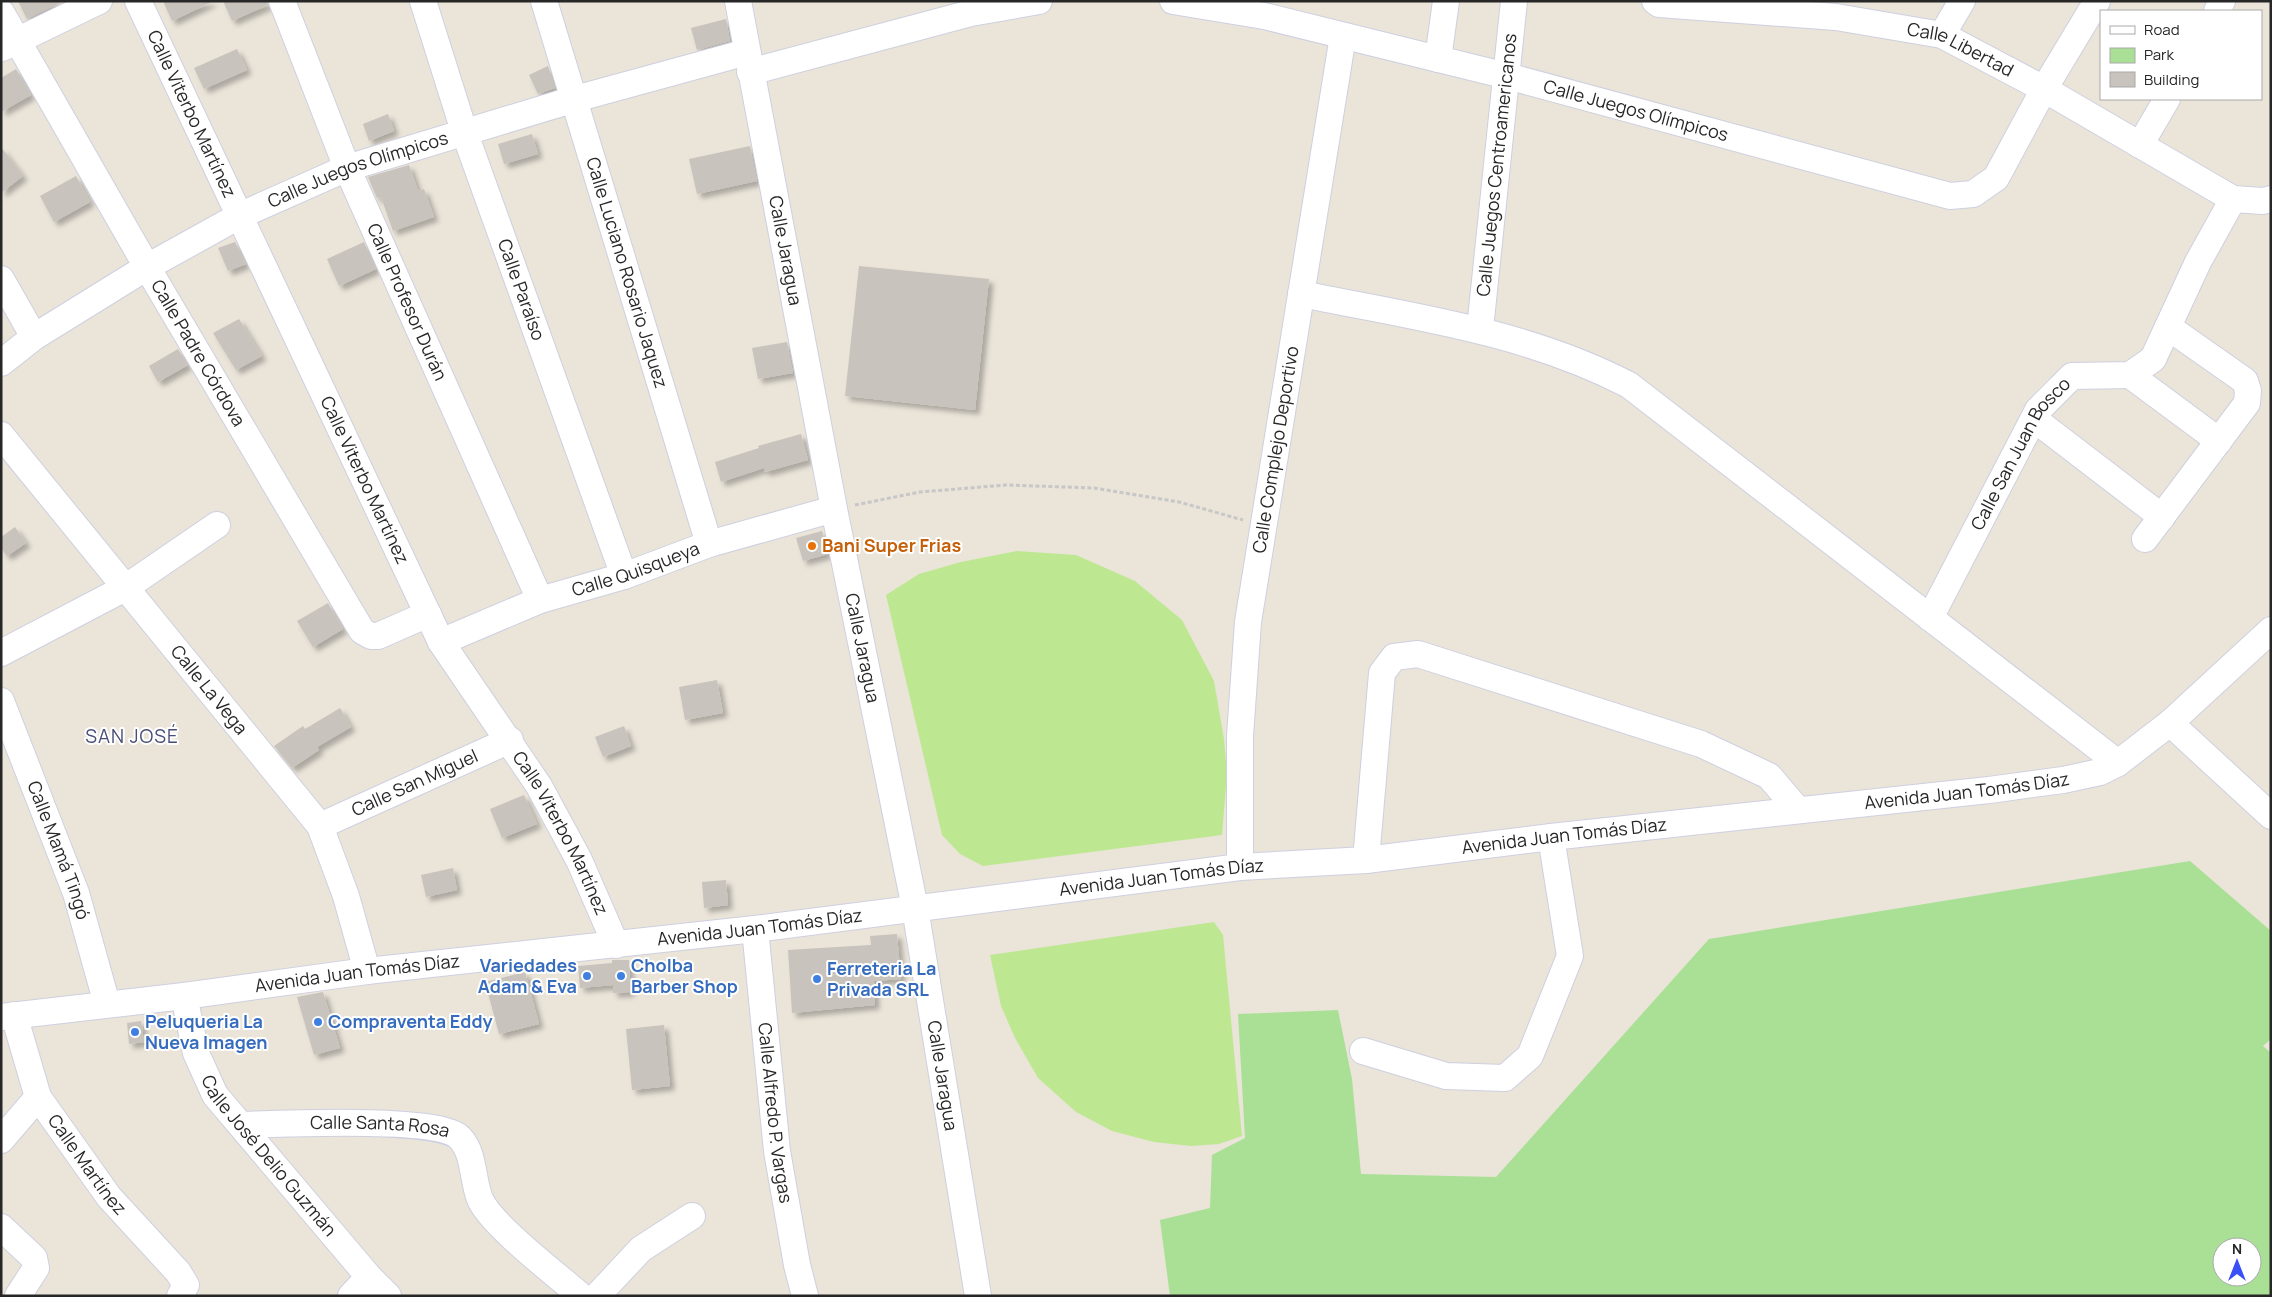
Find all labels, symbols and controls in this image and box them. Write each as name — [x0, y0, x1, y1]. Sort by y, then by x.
legend — [2100, 10, 2262, 100]
street label: Calle Libertad — [1905, 16, 2018, 82]
text: Road — [2144, 19, 2180, 40]
street label: Calle Viterbo Martínez — [142, 26, 242, 201]
street label: Calle Juegos Centroamericanos — [1470, 32, 1522, 297]
text: Park — [2144, 44, 2174, 65]
text: Building — [2144, 69, 2199, 90]
street label: Calle Juegos Olímpicos — [1541, 73, 1731, 146]
street label: Calle Juegos Olímpicos — [263, 125, 451, 213]
street label: Calle Luciano Rosario Jaquez — [581, 154, 674, 391]
street label: Calle Jaragua — [764, 193, 808, 307]
street label: Calle Profesor Durán — [362, 219, 453, 384]
street label: Calle Paraíso — [493, 235, 551, 343]
street label: Calle Padre Córdova — [146, 275, 251, 430]
street label: Calle Complejo Deportivo — [1246, 344, 1304, 555]
street label: Calle San Juan Bosco — [1965, 371, 2075, 534]
street label: Calle Viterbo Martínez — [316, 392, 415, 567]
place label: Bani Super Frias — [822, 533, 961, 557]
street label: Calle Quisqueya — [569, 536, 703, 601]
marker: Bani Super Frias — [806, 540, 818, 552]
street label: Calle Jaragua — [840, 591, 886, 705]
street label: Calle La Vega — [166, 639, 254, 739]
district label: SAN JOSÉ — [85, 723, 179, 749]
street label: Calle San Miguel — [347, 743, 481, 821]
street label: Calle Viterbo Martínez — [508, 746, 614, 919]
street label: Avenida Juan Tomás Díaz — [1863, 766, 2071, 814]
street label: Calle Mamá Tingó — [22, 777, 96, 922]
street label: Avenida Juan Tomás Díaz — [1460, 812, 1668, 859]
street label: Avenida Juan Tomás Díaz — [1057, 853, 1265, 901]
street label: Avenida Juan Tomás Díaz — [656, 902, 864, 951]
street label: Avenida Juan Tomás Díaz — [253, 948, 461, 997]
place label: Variedades Adam & Eva — [478, 953, 577, 998]
place label: Cholba Barber Shop — [631, 953, 738, 998]
place label: Ferreteria La Privada SRL — [827, 956, 936, 1001]
marker: Variedades Adam & Eva — [581, 970, 593, 982]
marker: Cholba Barber Shop — [615, 970, 627, 982]
marker: Ferreteria La Privada SRL — [811, 973, 823, 985]
place label: Peluqueria La Nueva Imagen — [145, 1009, 268, 1054]
place label: Compraventa Eddy — [328, 1009, 493, 1033]
marker: Compraventa Eddy — [312, 1016, 324, 1028]
street label: Calle Jaragua — [922, 1019, 964, 1132]
street label: Calle Alfredo P. Vargas — [753, 1021, 799, 1205]
marker: Peluqueria La Nueva Imagen — [129, 1026, 141, 1038]
street label: Calle José Delio Guzmán — [197, 1071, 342, 1241]
street label: Calle Martínez — [43, 1109, 132, 1220]
street label: Calle Santa Rosa — [310, 1110, 453, 1143]
north arrow — [2212, 1237, 2262, 1287]
text: N — [2232, 1239, 2242, 1258]

